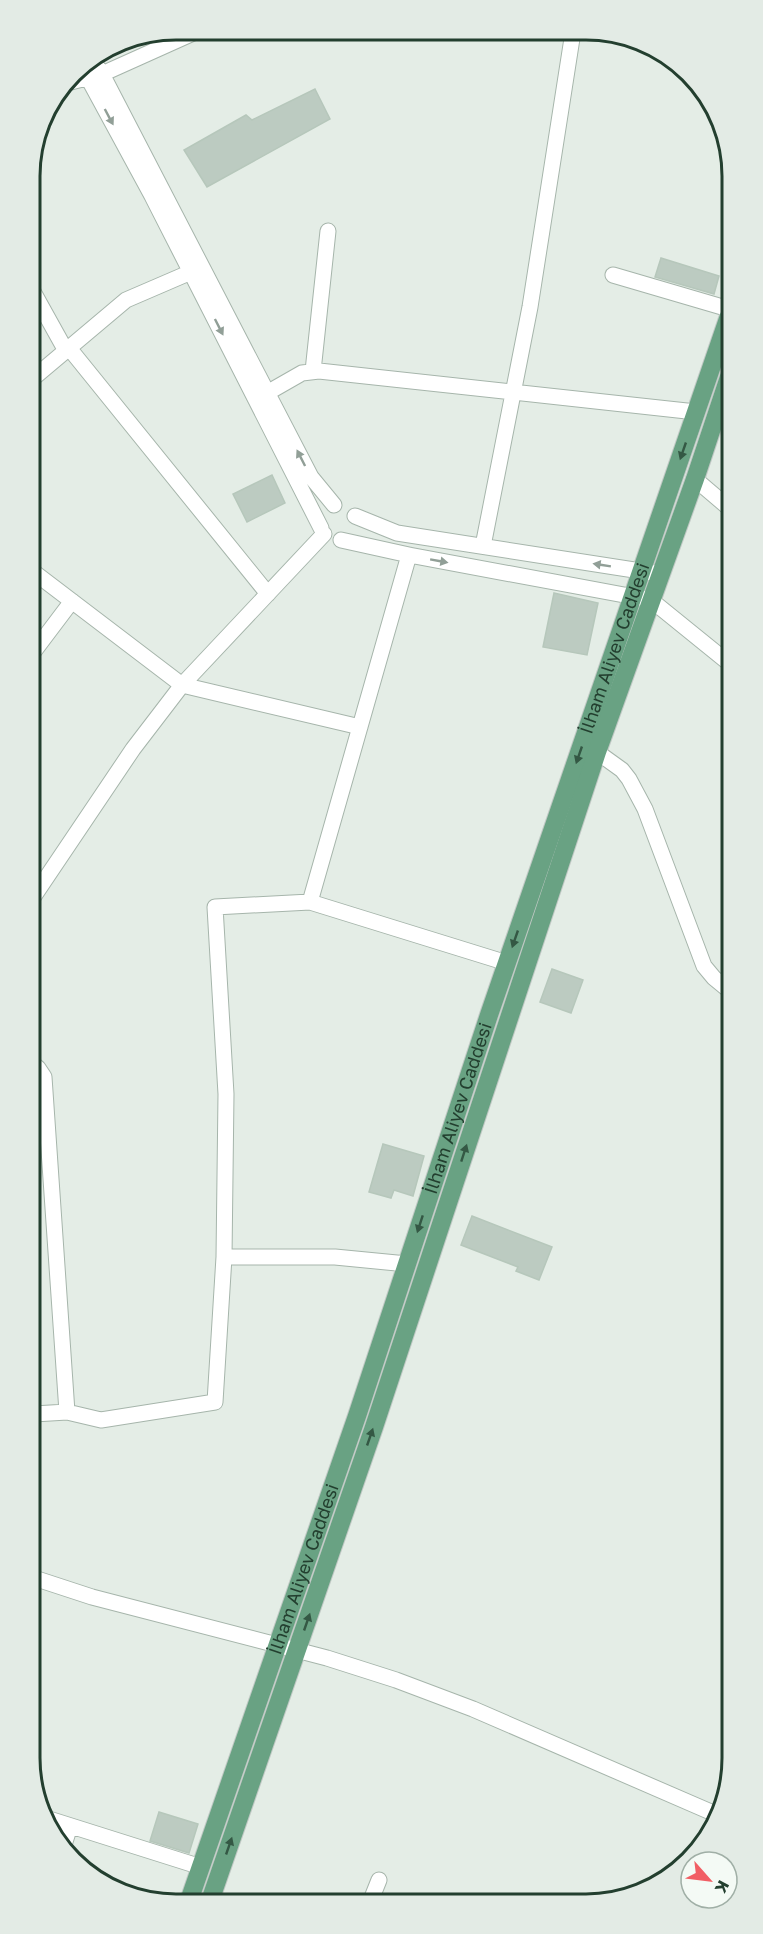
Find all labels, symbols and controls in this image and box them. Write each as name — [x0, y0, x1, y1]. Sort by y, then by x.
one-way arrow — [104, 109, 114, 126]
one-way arrow — [214, 318, 224, 336]
one-way arrow — [677, 442, 687, 460]
one-way arrow — [296, 449, 306, 466]
one-way arrow — [430, 557, 449, 566]
street label: İlham Aliyev Caddesi — [574, 560, 653, 736]
one-way arrow — [592, 560, 611, 569]
one-way arrow — [573, 746, 583, 764]
one-way arrow — [510, 930, 520, 948]
street label: İlham Aliyev Caddesi — [419, 1020, 496, 1197]
one-way arrow — [460, 1144, 470, 1162]
one-way arrow — [415, 1215, 424, 1233]
one-way arrow — [366, 1428, 376, 1446]
street label: İlham Aliyev Caddesi — [263, 1481, 343, 1657]
one-way arrow — [302, 1613, 312, 1631]
one-way arrow — [225, 1837, 234, 1855]
north arrow — [679, 1850, 739, 1910]
text: K — [711, 1877, 734, 1897]

